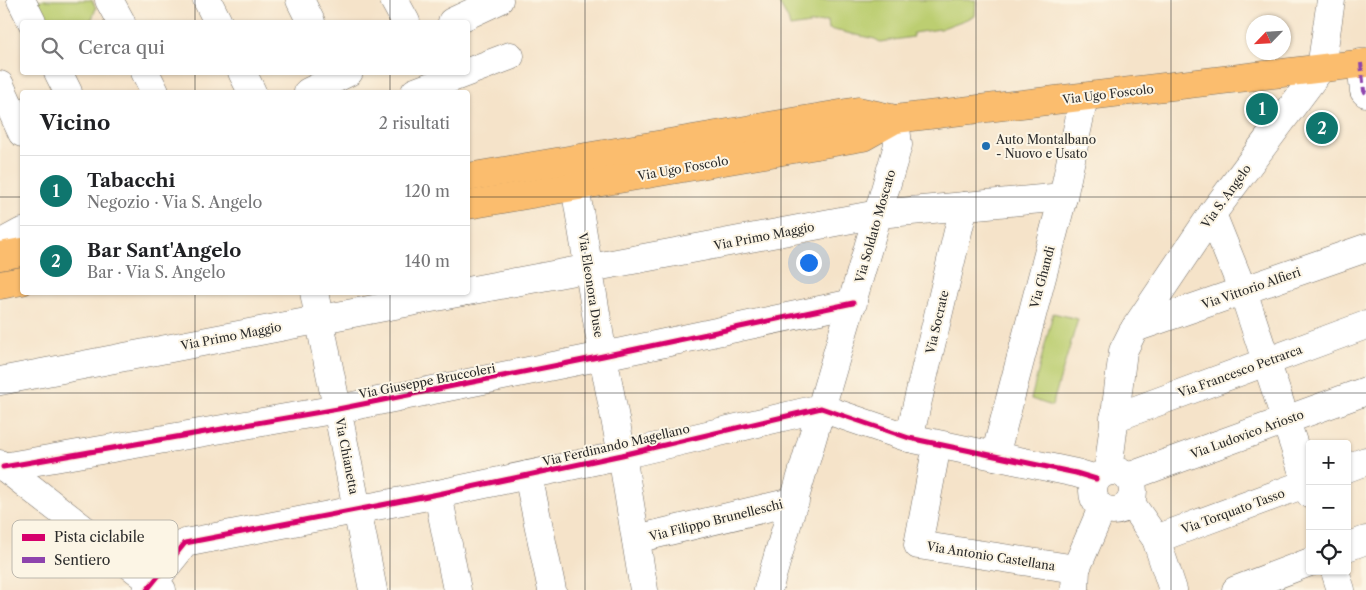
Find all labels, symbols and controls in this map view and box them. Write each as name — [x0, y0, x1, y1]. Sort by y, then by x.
north arrow — [1246, 15, 1291, 60]
search box — [20, 20, 470, 75]
icon: search — [38, 34, 66, 62]
text: Cerca qui — [78, 36, 165, 59]
street label: Via Ugo Foscolo — [1060, 81, 1155, 107]
pin: 1 — [1246, 90, 1278, 128]
pin: 2 — [1306, 109, 1338, 147]
text: Vicino — [40, 110, 110, 135]
text: 2 risultati — [379, 113, 450, 133]
place label: Auto Montalbano - Nuovo e Usato — [995, 132, 1096, 161]
marker: Auto Montalbano - Nuovo e Usato — [980, 140, 992, 152]
street label: Via Ugo Foscolo — [635, 153, 730, 184]
street label: Via S. Angelo — [1197, 161, 1254, 232]
street label: Via Soldato Moscato — [851, 168, 898, 285]
text: Tabacchi — [87, 169, 175, 192]
text: 1 — [52, 181, 60, 201]
text: 120 m — [405, 181, 450, 201]
text: Negozio · Via S. Angelo — [87, 192, 262, 212]
street label: Via Primo Maggio — [712, 219, 816, 253]
street label: Via Eleonora Duse — [575, 231, 607, 339]
text: Bar Sant'Angelo — [87, 239, 241, 262]
street label: Via Ghandi — [1026, 244, 1058, 311]
your location — [796, 250, 822, 276]
text: 2 — [51, 251, 61, 271]
text: 140 m — [405, 251, 450, 271]
text: Bar · Via S. Angelo — [87, 262, 226, 282]
street label: Via Vittorio Alfieri — [1199, 264, 1303, 312]
street label: Via Socrate — [922, 288, 952, 356]
street label: Via Primo Maggio — [179, 319, 283, 353]
street label: Via Francesco Petrarca — [1175, 341, 1305, 401]
street label: Via Giuseppe Bruccoleri — [356, 360, 497, 402]
street label: Via Ludovico Ariosto — [1187, 407, 1306, 462]
street label: Via Chianetta — [332, 416, 362, 496]
street label: Via Ferdinando Magellano — [540, 421, 691, 469]
map controls — [1306, 440, 1351, 575]
button: + — [1306, 440, 1351, 485]
street label: Via Torquato Tasso — [1178, 485, 1287, 537]
button: − — [1306, 485, 1351, 530]
street label: Via Filippo Brunelleschi — [647, 496, 785, 544]
legend — [12, 520, 178, 578]
text: Pista ciclabile — [54, 528, 145, 546]
button: locate — [1306, 530, 1351, 575]
street label: Via Antonio Castellana — [925, 538, 1057, 574]
text: Sentiero — [54, 551, 110, 569]

